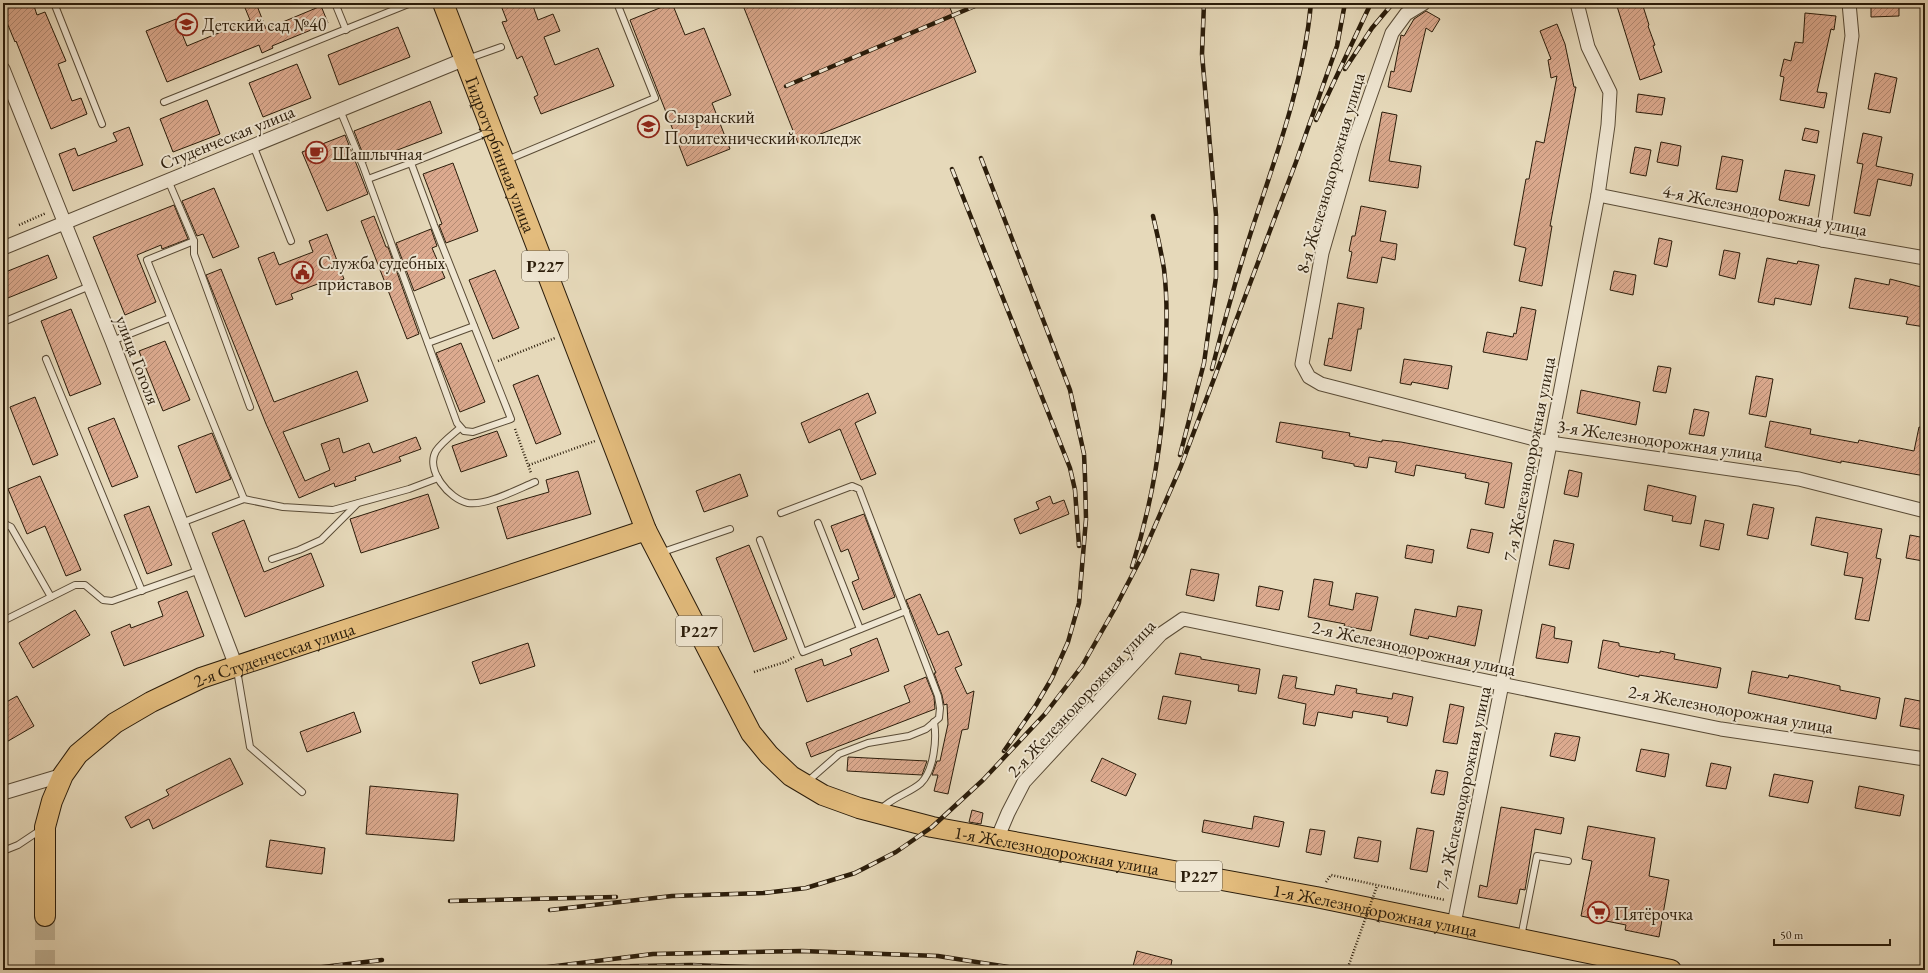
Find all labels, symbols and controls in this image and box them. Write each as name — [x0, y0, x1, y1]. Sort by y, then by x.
school or university icon: Детский сад №40 — [173, 11, 199, 37]
place label: Детский сад №40 — [202, 13, 327, 36]
street label: 8-я Железнодорожная улица — [1290, 69, 1370, 276]
street label: Гидротурбинная улица — [461, 73, 542, 236]
street label: Студенческая улица — [156, 99, 299, 175]
place label: Сызранский Политехнический колледж — [664, 105, 862, 149]
school or university icon: Сызранский Политехнический колледж — [635, 113, 661, 139]
cafe icon: Шашлычная — [303, 140, 329, 166]
place label: Шашлычная — [332, 142, 423, 165]
street label: 4-я Железнодорожная улица — [1661, 179, 1870, 241]
place label: Служба судебных приставов — [318, 251, 445, 295]
road number: Р227 — [522, 251, 568, 281]
public building icon: Служба судебных приставов — [289, 259, 315, 285]
street label: улица Гоголя — [110, 312, 166, 408]
street label: 7-я Железнодорожная улица — [1498, 354, 1560, 563]
street label: 3-я Железнодорожная улица — [1556, 414, 1765, 466]
street label: 2-я Железнодорожная улица — [1002, 614, 1161, 782]
street label: 2-я Железнодорожная улица — [1310, 615, 1519, 681]
street label: 2-я Студенческая улица — [189, 616, 358, 692]
road number: Р227 — [676, 616, 722, 646]
street label: 2-я Железнодорожная улица — [1627, 680, 1836, 739]
street label: 7-я Железнодорожная улица — [1430, 683, 1496, 892]
street label: 1-я Железнодорожная улица — [953, 820, 1162, 880]
road number: Р227 — [1176, 861, 1222, 891]
street label: 1-я Железнодорожная улица — [1271, 878, 1480, 942]
supermarket icon: Пятёрочка — [1585, 900, 1611, 926]
place label: Пятёрочка — [1614, 902, 1694, 925]
scale bar — [1774, 921, 1890, 947]
text: 50 m — [1780, 927, 1804, 943]

